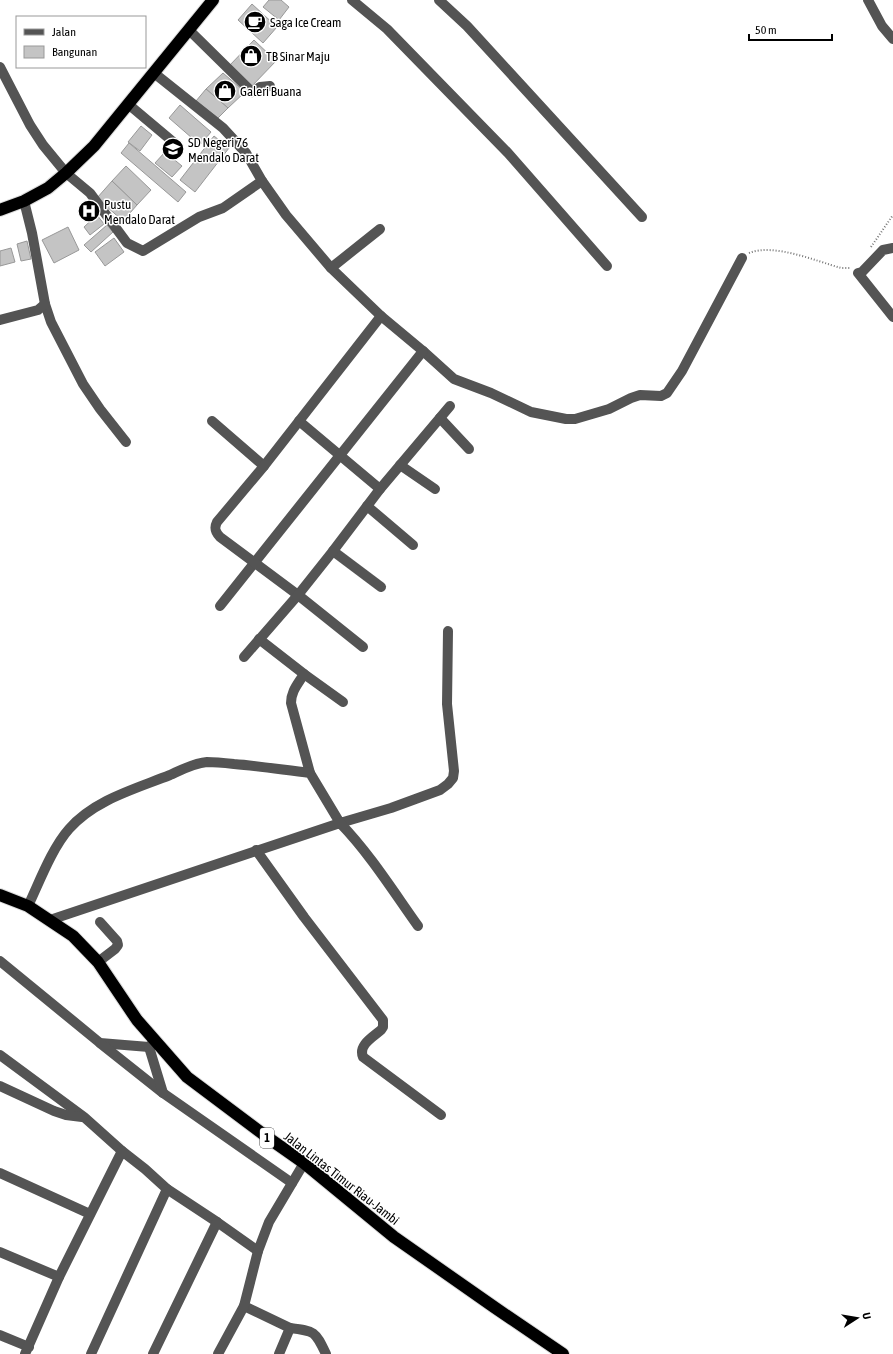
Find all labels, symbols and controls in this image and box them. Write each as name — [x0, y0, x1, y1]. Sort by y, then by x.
cafe icon: Saga Ice Cream — [242, 9, 268, 35]
place label: Saga Ice Cream — [270, 15, 341, 30]
legend — [16, 16, 146, 68]
scale bar — [749, 16, 832, 42]
text: 50 m — [755, 23, 777, 37]
text: Jalan — [52, 25, 76, 39]
shop icon: TB Sinar Maju — [238, 43, 264, 69]
text: Bangunan — [52, 45, 97, 59]
place label: TB Sinar Maju — [266, 49, 330, 64]
shop icon: Galeri Buana — [212, 78, 238, 104]
place label: Galeri Buana — [240, 84, 302, 99]
place label: SD Negeri 76 Mendalo Darat — [188, 135, 259, 165]
school or university icon: SD Negeri 76 Mendalo Darat — [160, 136, 186, 162]
place label: Pustu Mendalo Darat — [104, 197, 175, 227]
hospital icon: Pustu Mendalo Darat — [76, 198, 102, 224]
road number: 1 — [260, 1128, 274, 1148]
street label: Jalan Lintas Timur Riau-Jambi — [281, 1129, 402, 1228]
north arrow — [837, 1298, 877, 1338]
text: U — [860, 1311, 873, 1320]

